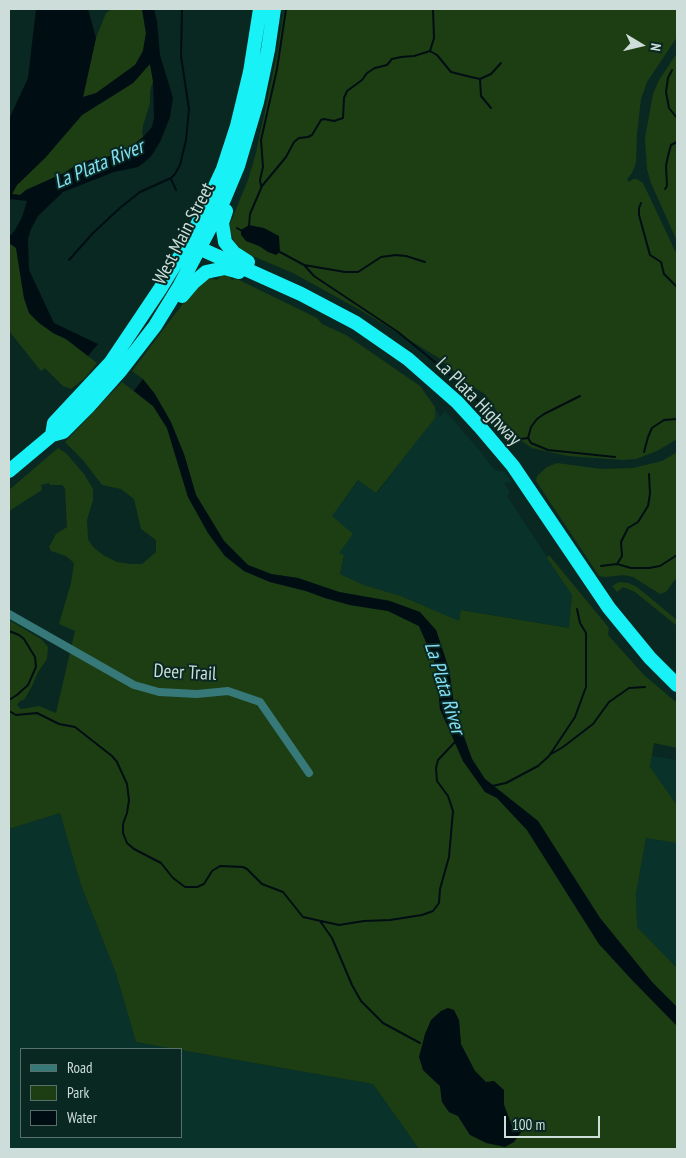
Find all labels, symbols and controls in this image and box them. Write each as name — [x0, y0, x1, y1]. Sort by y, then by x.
north arrow — [616, 20, 666, 70]
text: N — [646, 42, 665, 52]
water label: La Plata River — [51, 135, 147, 195]
street label: West Main Street — [149, 179, 219, 289]
street label: La Plata Highway — [430, 353, 526, 451]
water label: La Plata River — [419, 639, 469, 737]
street label: Deer Trail — [153, 660, 217, 686]
legend — [20, 1048, 182, 1138]
text: Road — [67, 1058, 93, 1077]
text: Park — [67, 1083, 89, 1102]
scale bar — [506, 1106, 602, 1138]
text: Water — [67, 1108, 97, 1127]
text: 100 m — [512, 1115, 545, 1134]

